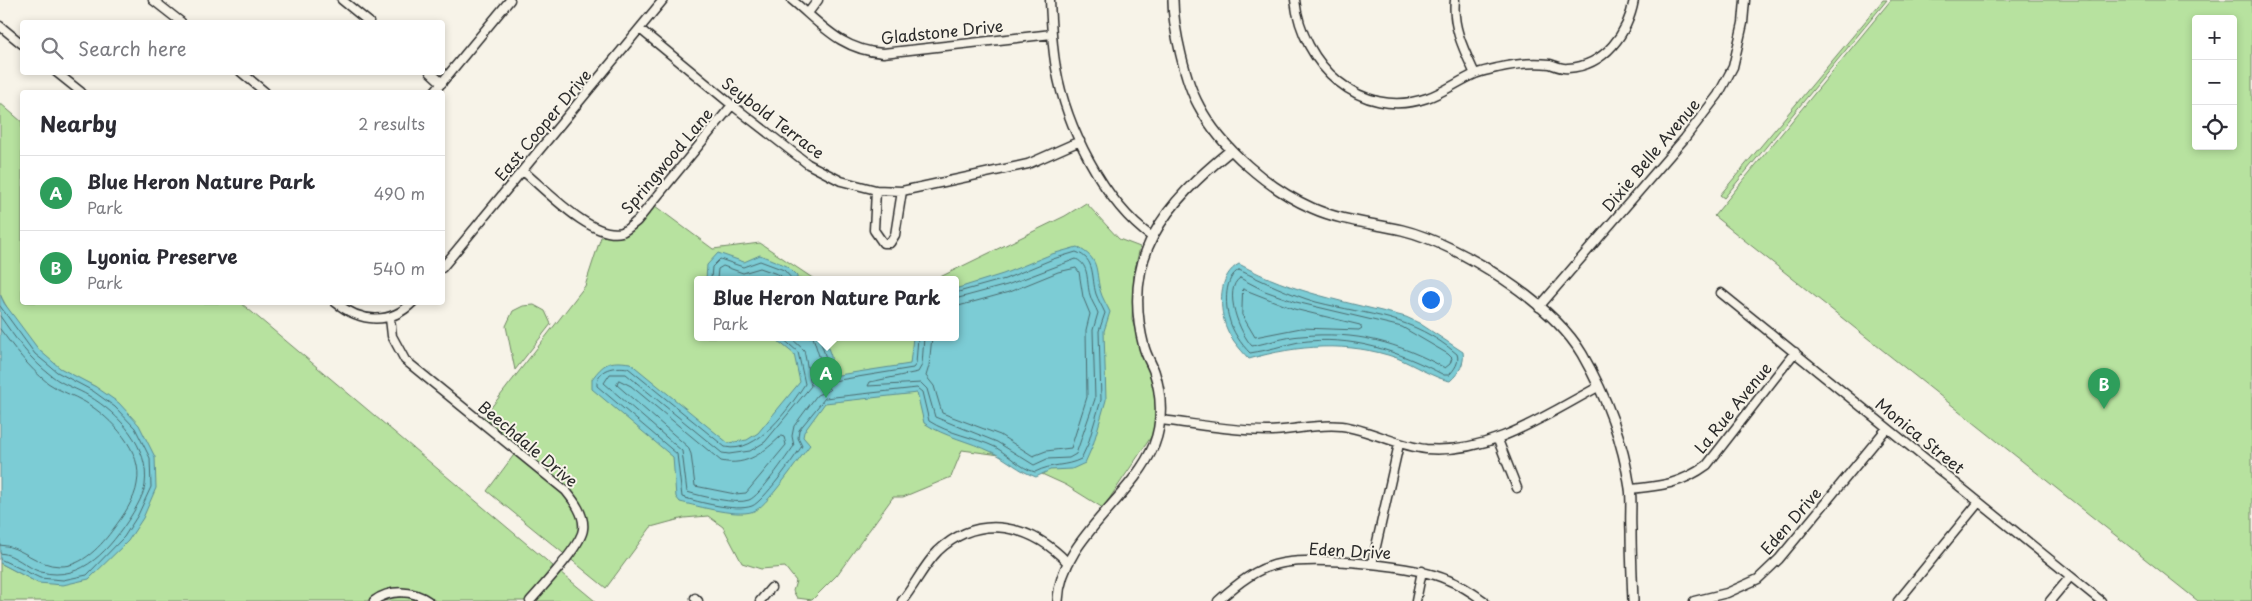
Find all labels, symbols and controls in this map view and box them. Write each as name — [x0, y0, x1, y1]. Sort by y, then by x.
street label: Gladstone Drive — [880, 13, 1004, 49]
map controls — [2192, 15, 2237, 150]
button: + — [2192, 15, 2237, 60]
search box — [20, 20, 445, 75]
icon: search — [38, 34, 66, 62]
text: Search here — [78, 34, 187, 62]
button: − — [2192, 60, 2237, 105]
street label: East Cooper Drive — [488, 63, 596, 185]
street label: Seybold Terrace — [717, 71, 830, 164]
street label: Dixie Belle Avenue — [1596, 92, 1705, 216]
street label: Springwood Lane — [615, 102, 718, 219]
button: locate — [2192, 105, 2237, 150]
text: Nearby — [40, 107, 117, 139]
text: 2 results — [358, 111, 425, 135]
text: Blue Heron Nature Park — [87, 167, 315, 195]
text: A — [50, 181, 62, 205]
text: 490 m — [374, 181, 425, 205]
text: Park — [87, 195, 123, 219]
text: Lyonia Preserve — [87, 242, 238, 270]
text: B — [51, 256, 61, 280]
text: 540 m — [372, 256, 425, 280]
text: Park — [87, 270, 123, 294]
popup — [694, 276, 959, 341]
text: Blue Heron Nature Park — [712, 283, 941, 311]
your location — [1418, 287, 1444, 313]
text: Park — [712, 311, 748, 335]
street label: La Rue Avenue — [1688, 356, 1777, 458]
pin: A — [810, 357, 842, 398]
pin: B — [2088, 368, 2120, 409]
street label: Monica Street — [1871, 392, 1971, 479]
street label: Beechdale Drive — [474, 394, 584, 492]
street label: Eden Drive — [1754, 481, 1826, 559]
street label: Eden Drive — [1308, 536, 1392, 564]

